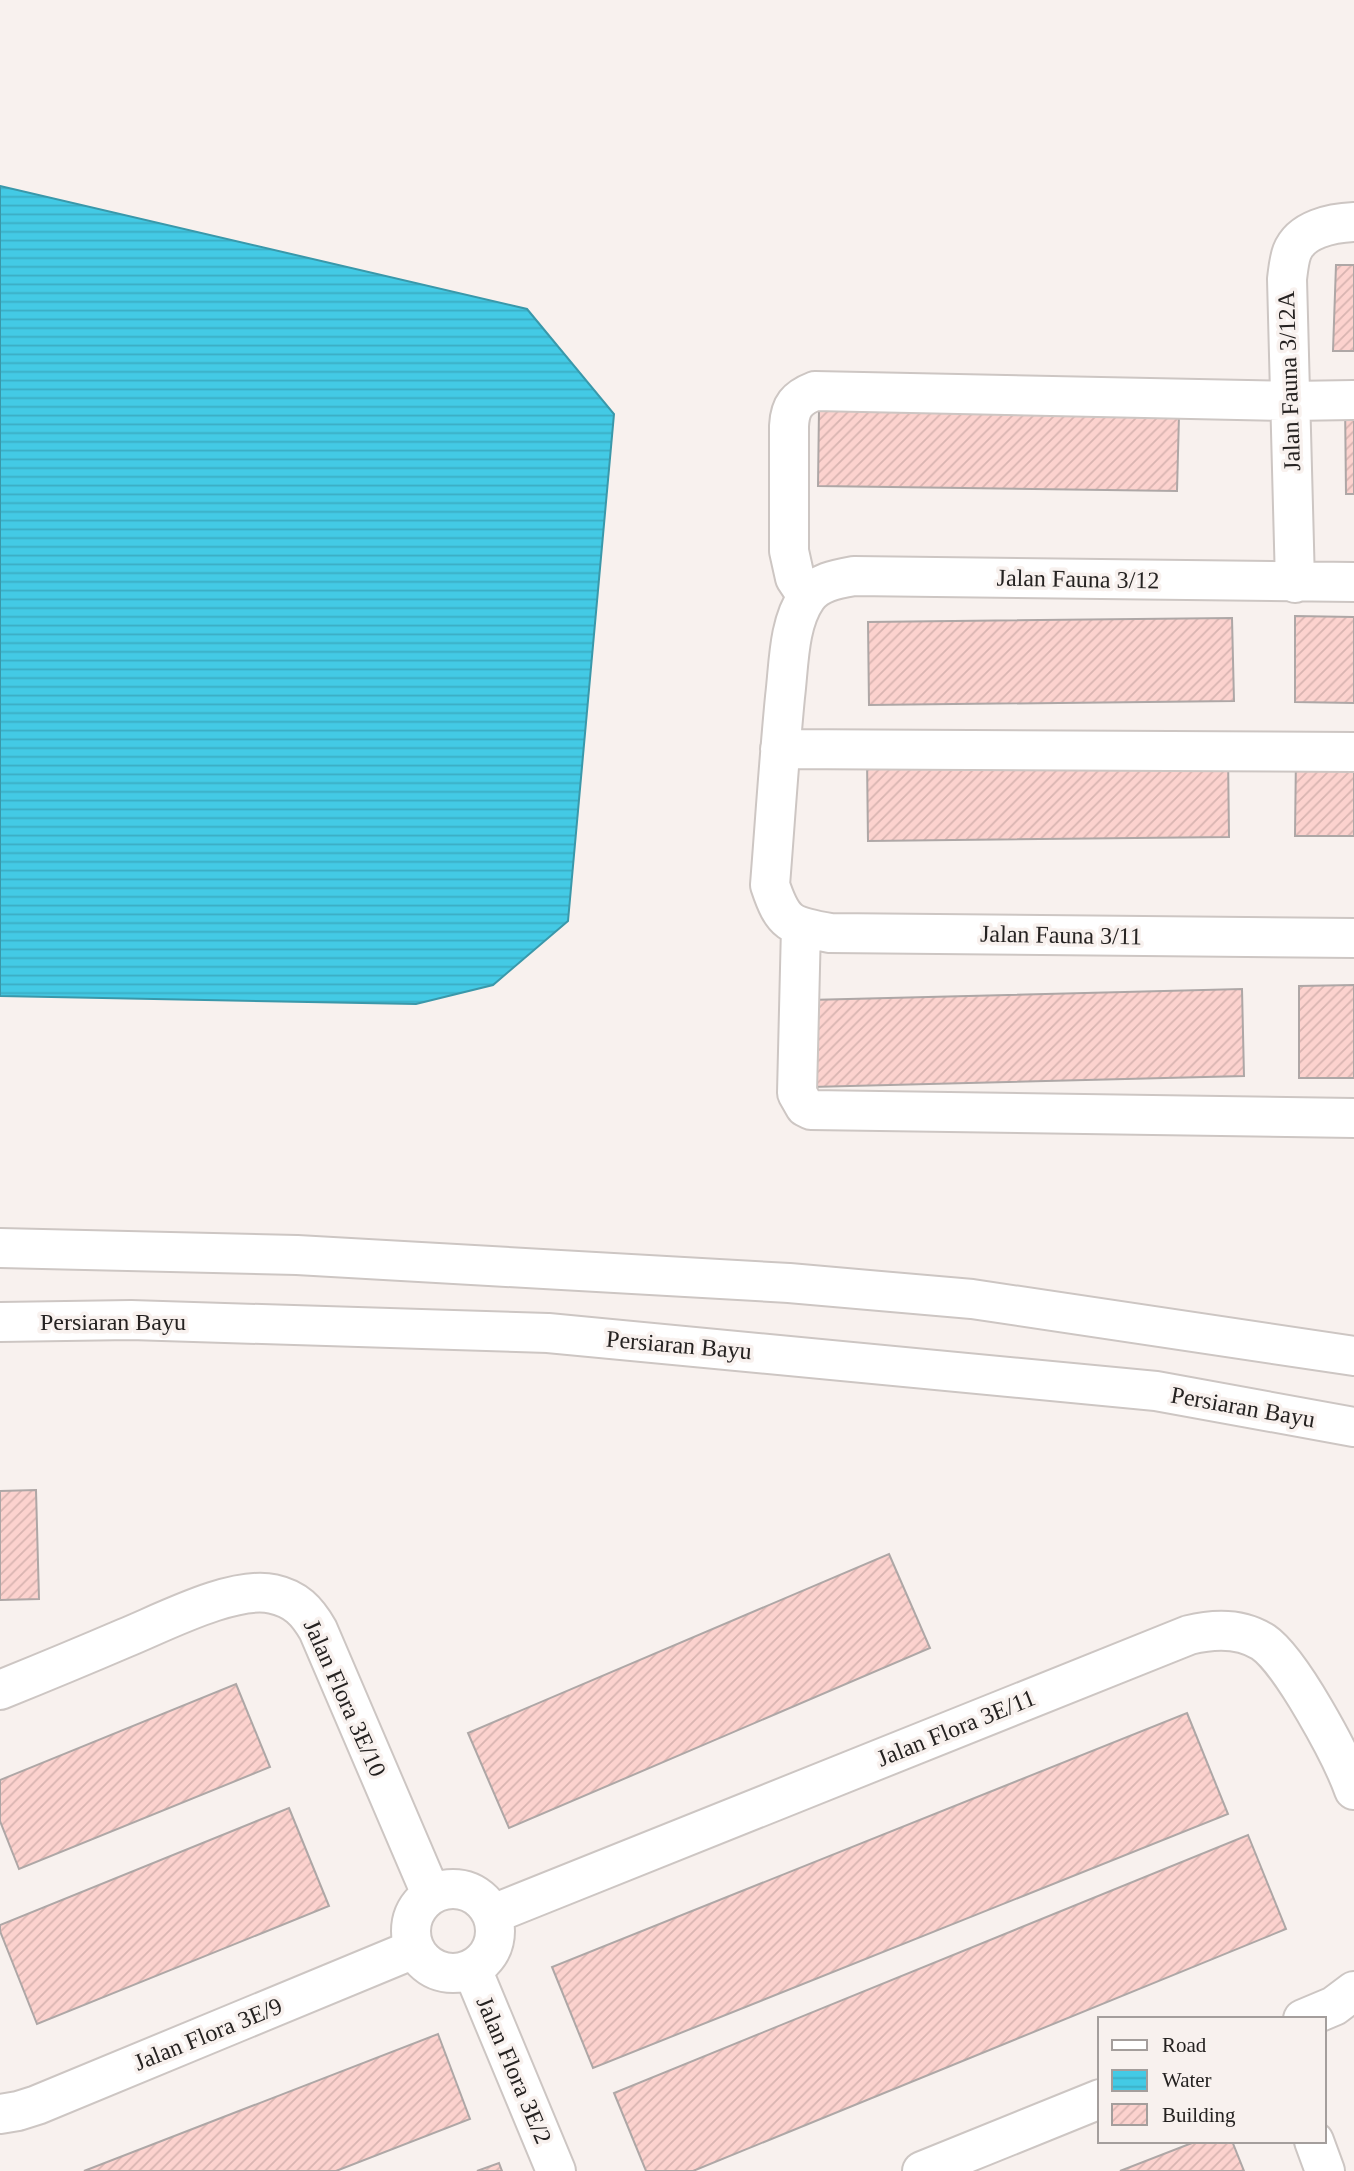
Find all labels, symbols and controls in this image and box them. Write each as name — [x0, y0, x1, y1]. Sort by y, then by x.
street label: Jalan Fauna 3/12A — [1273, 290, 1305, 471]
street label: Jalan Fauna 3/12 — [996, 565, 1160, 593]
street label: Jalan Fauna 3/11 — [980, 921, 1142, 949]
street label: Persiaran Bayu — [40, 1309, 186, 1335]
street label: Persiaran Bayu — [605, 1326, 753, 1364]
street label: Persiaran Bayu — [1169, 1382, 1317, 1432]
street label: Jalan Flora 3E/10 — [299, 1615, 391, 1781]
street label: Jalan Flora 3E/11 — [873, 1684, 1039, 1772]
street label: Jalan Flora 3E/9 — [130, 1992, 286, 2076]
street label: Jalan Flora 3E/2 — [471, 1993, 557, 2147]
legend — [1098, 2017, 1326, 2143]
text: Road — [1162, 2033, 1207, 2057]
text: Water — [1162, 2068, 1212, 2092]
text: Building — [1162, 2103, 1236, 2127]

